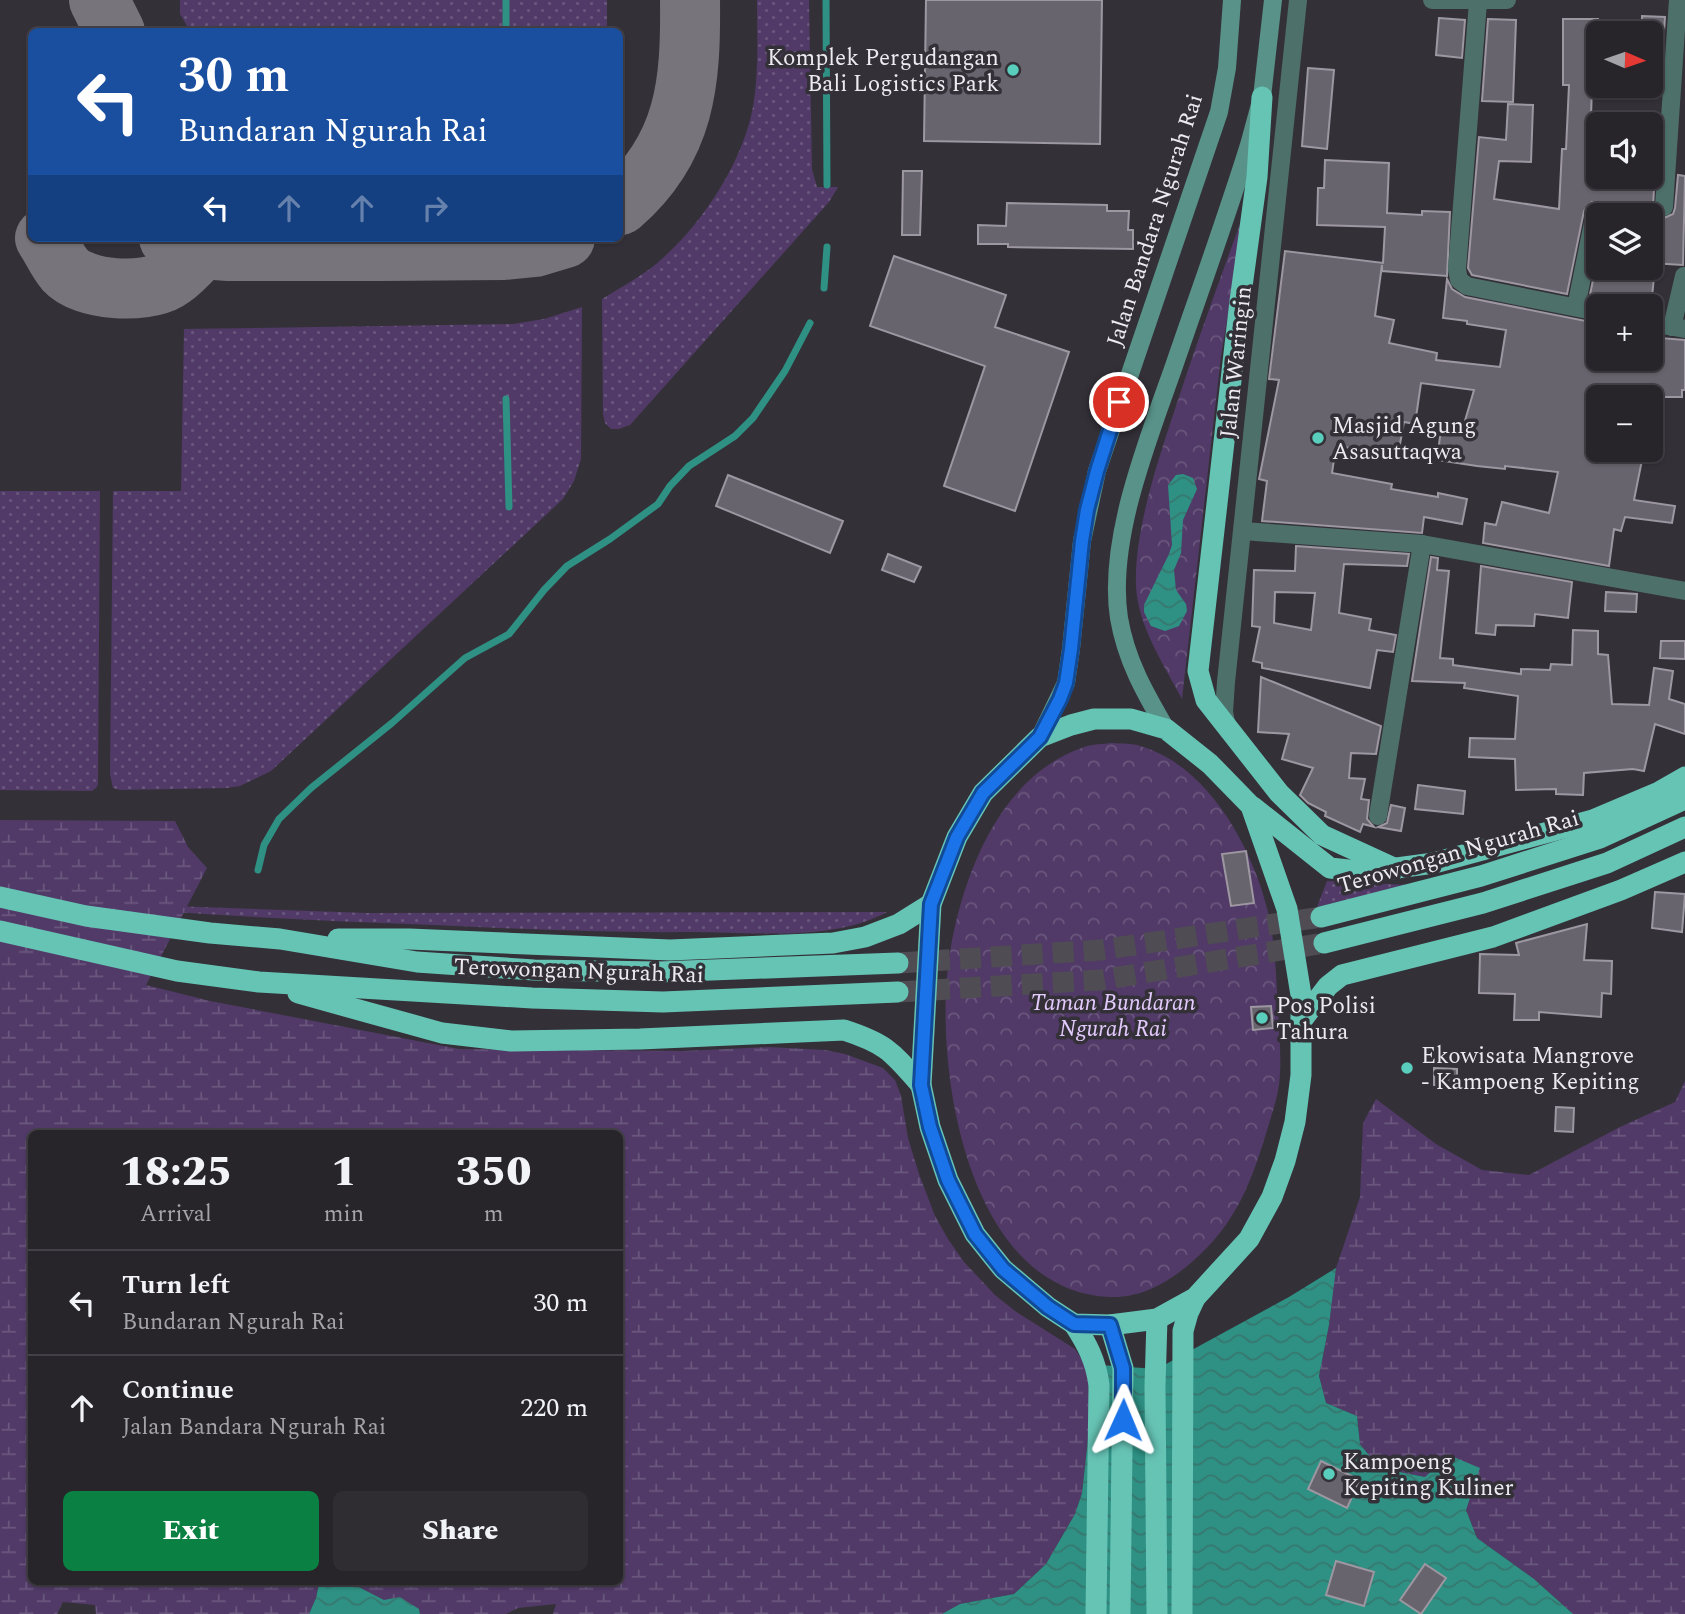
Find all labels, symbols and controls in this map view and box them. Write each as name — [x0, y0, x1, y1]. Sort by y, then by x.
north arrow — [1586, 21, 1662, 98]
map controls — [1586, 21, 1663, 462]
text: 30 m — [178, 39, 289, 114]
place label: Komplek Pergudangan Bali Logistics Park — [767, 41, 999, 102]
icon: left — [63, 56, 154, 147]
marker: Komplek Pergudangan Bali Logistics Park — [1005, 62, 1021, 78]
street label: Jalan Bandara Ngurah Rai — [1098, 89, 1213, 351]
text: Bundaran Ngurah Rai — [178, 107, 488, 156]
button: sound — [1586, 112, 1663, 189]
icon: left — [197, 189, 235, 227]
icon: ahead — [270, 189, 308, 227]
icon: ahead — [343, 189, 381, 227]
icon: right — [416, 189, 454, 227]
button: layers — [1586, 203, 1663, 280]
street label: Jalan Waringin — [1211, 284, 1262, 440]
button: + — [1586, 294, 1663, 371]
pin — [1089, 372, 1149, 432]
icon: arrive — [1100, 383, 1138, 421]
button: − — [1586, 385, 1663, 462]
place label: Masjid Agung Asasuttaqwa — [1332, 409, 1476, 470]
marker: Masjid Agung Asasuttaqwa — [1310, 430, 1326, 446]
street label: Terowongan Ngurah Rai — [1333, 801, 1583, 904]
street label: Terowongan Ngurah Rai — [453, 950, 705, 993]
park label: Taman Bundaran Ngurah Rai — [1030, 986, 1196, 1047]
place label: Pos Polisi Tahura — [1276, 989, 1376, 1050]
marker: Pos Polisi Tahura — [1254, 1010, 1270, 1026]
place label: Ekowisata Mangrove - Kampoeng Kepiting — [1421, 1039, 1640, 1100]
marker: Ekowisata Mangrove - Kampoeng Kepiting — [1399, 1060, 1415, 1076]
text: 18:25 — [120, 1141, 232, 1204]
text: 1 — [331, 1141, 357, 1204]
text: 350 — [456, 1141, 531, 1204]
text: Arrival — [140, 1197, 212, 1232]
text: min — [324, 1197, 364, 1232]
text: m — [484, 1197, 503, 1232]
text: Turn left — [122, 1265, 230, 1305]
text: 30 m — [533, 1283, 588, 1323]
icon: left — [63, 1284, 101, 1322]
text: Bundaran Ngurah Rai — [122, 1305, 345, 1340]
text: Continue — [122, 1370, 234, 1410]
position arrow — [1086, 1383, 1160, 1457]
text: 220 m — [520, 1388, 588, 1428]
icon: ahead — [63, 1389, 101, 1427]
text: Jalan Bandara Ngurah Rai — [122, 1410, 386, 1445]
place label: Kampoeng Kepiting Kuliner — [1343, 1445, 1514, 1506]
marker: Kampoeng Kepiting Kuliner — [1321, 1466, 1337, 1482]
button: Exit — [63, 1491, 319, 1571]
button: Share — [333, 1491, 588, 1571]

